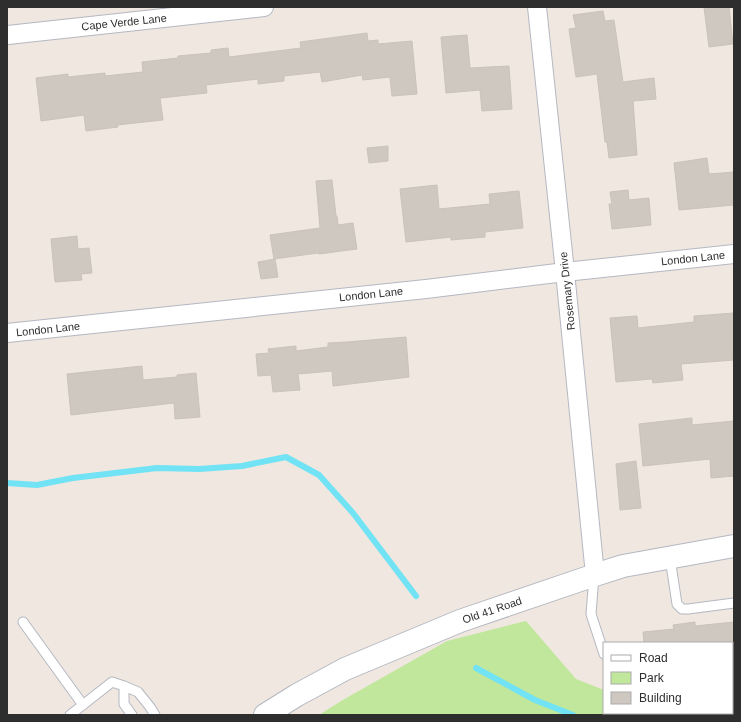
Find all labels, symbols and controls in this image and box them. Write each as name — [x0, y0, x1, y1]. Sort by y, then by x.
street label: Cape Verde Lane — [81, 12, 167, 32]
street label: London Lane — [660, 249, 726, 267]
street label: Rosemary Drive — [557, 251, 577, 331]
street label: London Lane — [338, 285, 404, 303]
street label: London Lane — [15, 320, 81, 338]
street label: Old 41 Road — [461, 594, 523, 626]
legend — [603, 642, 733, 714]
text: Road — [639, 651, 668, 665]
text: Park — [639, 671, 665, 685]
text: Building — [639, 691, 682, 705]

